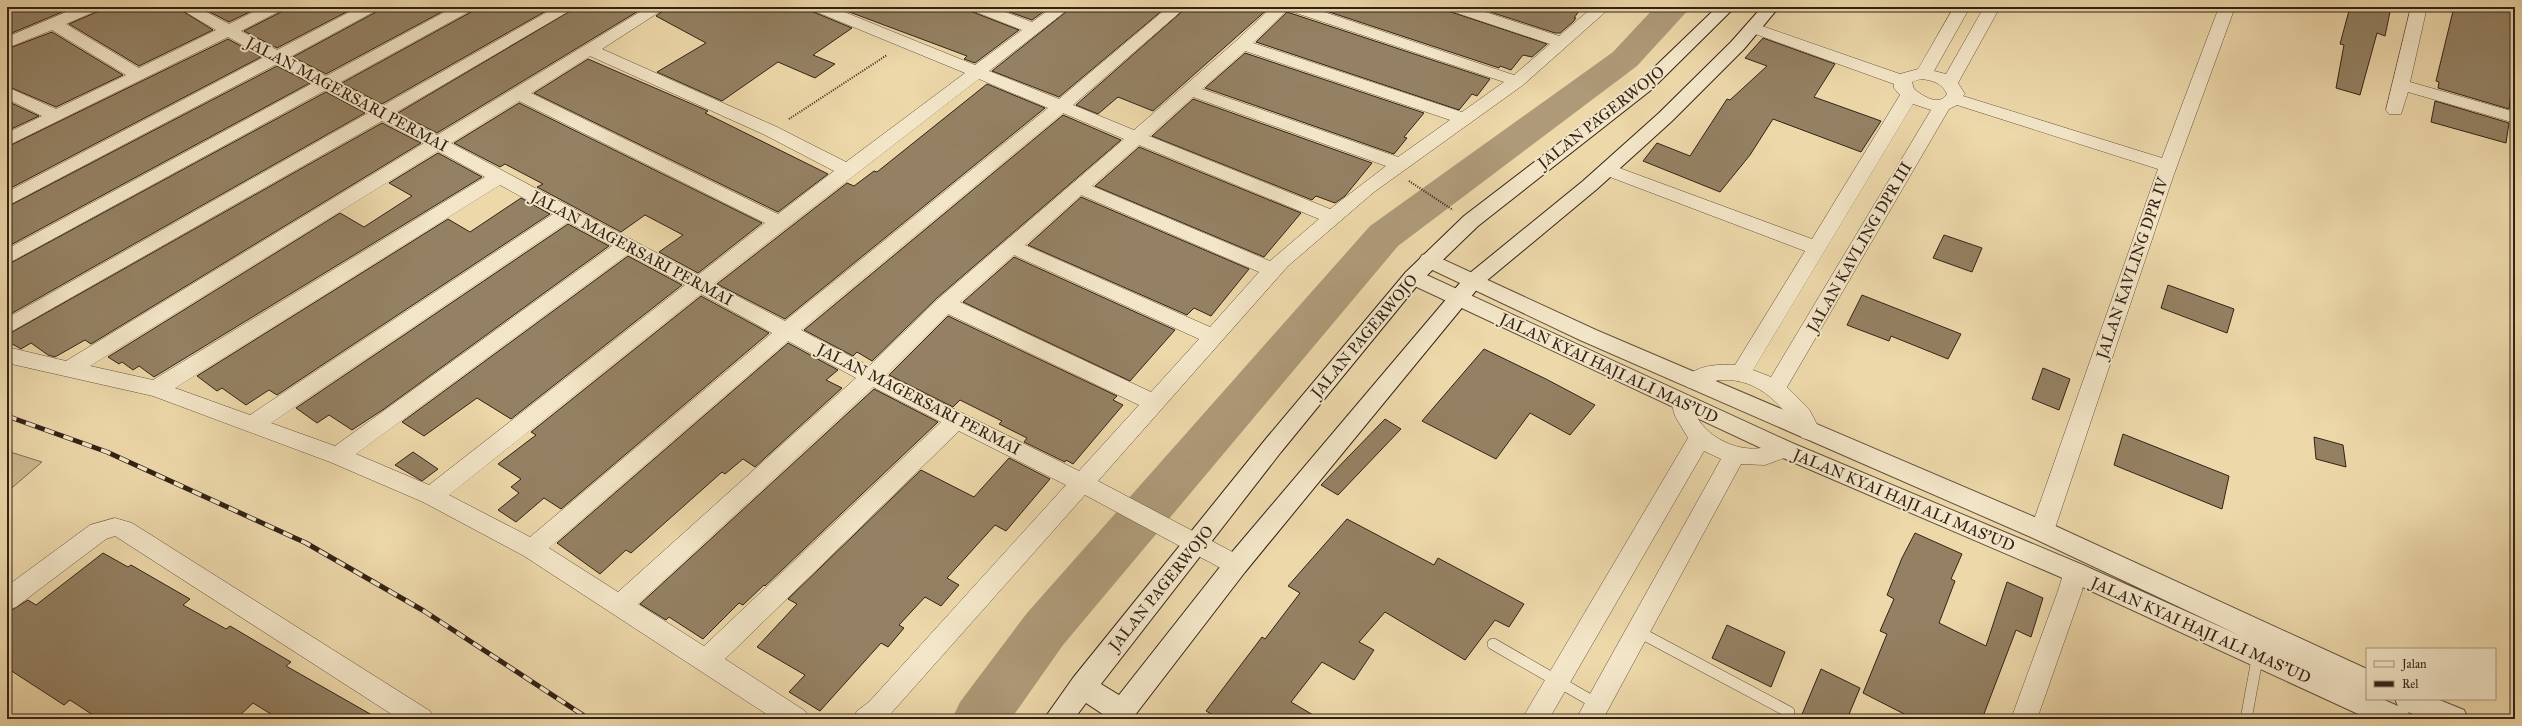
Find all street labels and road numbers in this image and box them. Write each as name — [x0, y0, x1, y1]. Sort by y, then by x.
street label: JALAN MAGERSARI PERMAI — [241, 32, 451, 156]
street label: JALAN PAGERWOJO — [1532, 62, 1669, 174]
street label: JALAN KAVLING DPR III — [1801, 158, 1916, 338]
street label: JALAN KAVLING DPR IV — [2091, 174, 2173, 363]
street label: JALAN MAGERSARI PERMAI — [526, 186, 736, 310]
street label: JALAN PAGERWOJO — [1305, 270, 1422, 404]
street label: JALAN KYAI HAJI ALI MAS'UD — [1495, 308, 1721, 428]
street label: JALAN MAGERSARI PERMAI — [812, 338, 1024, 460]
street label: JALAN KYAI HAJI ALI MAS'UD — [1788, 444, 2018, 556]
street label: JALAN PAGERWOJO — [1103, 522, 1218, 657]
street label: JALAN KYAI HAJI ALI MAS'UD — [2086, 572, 2314, 688]

